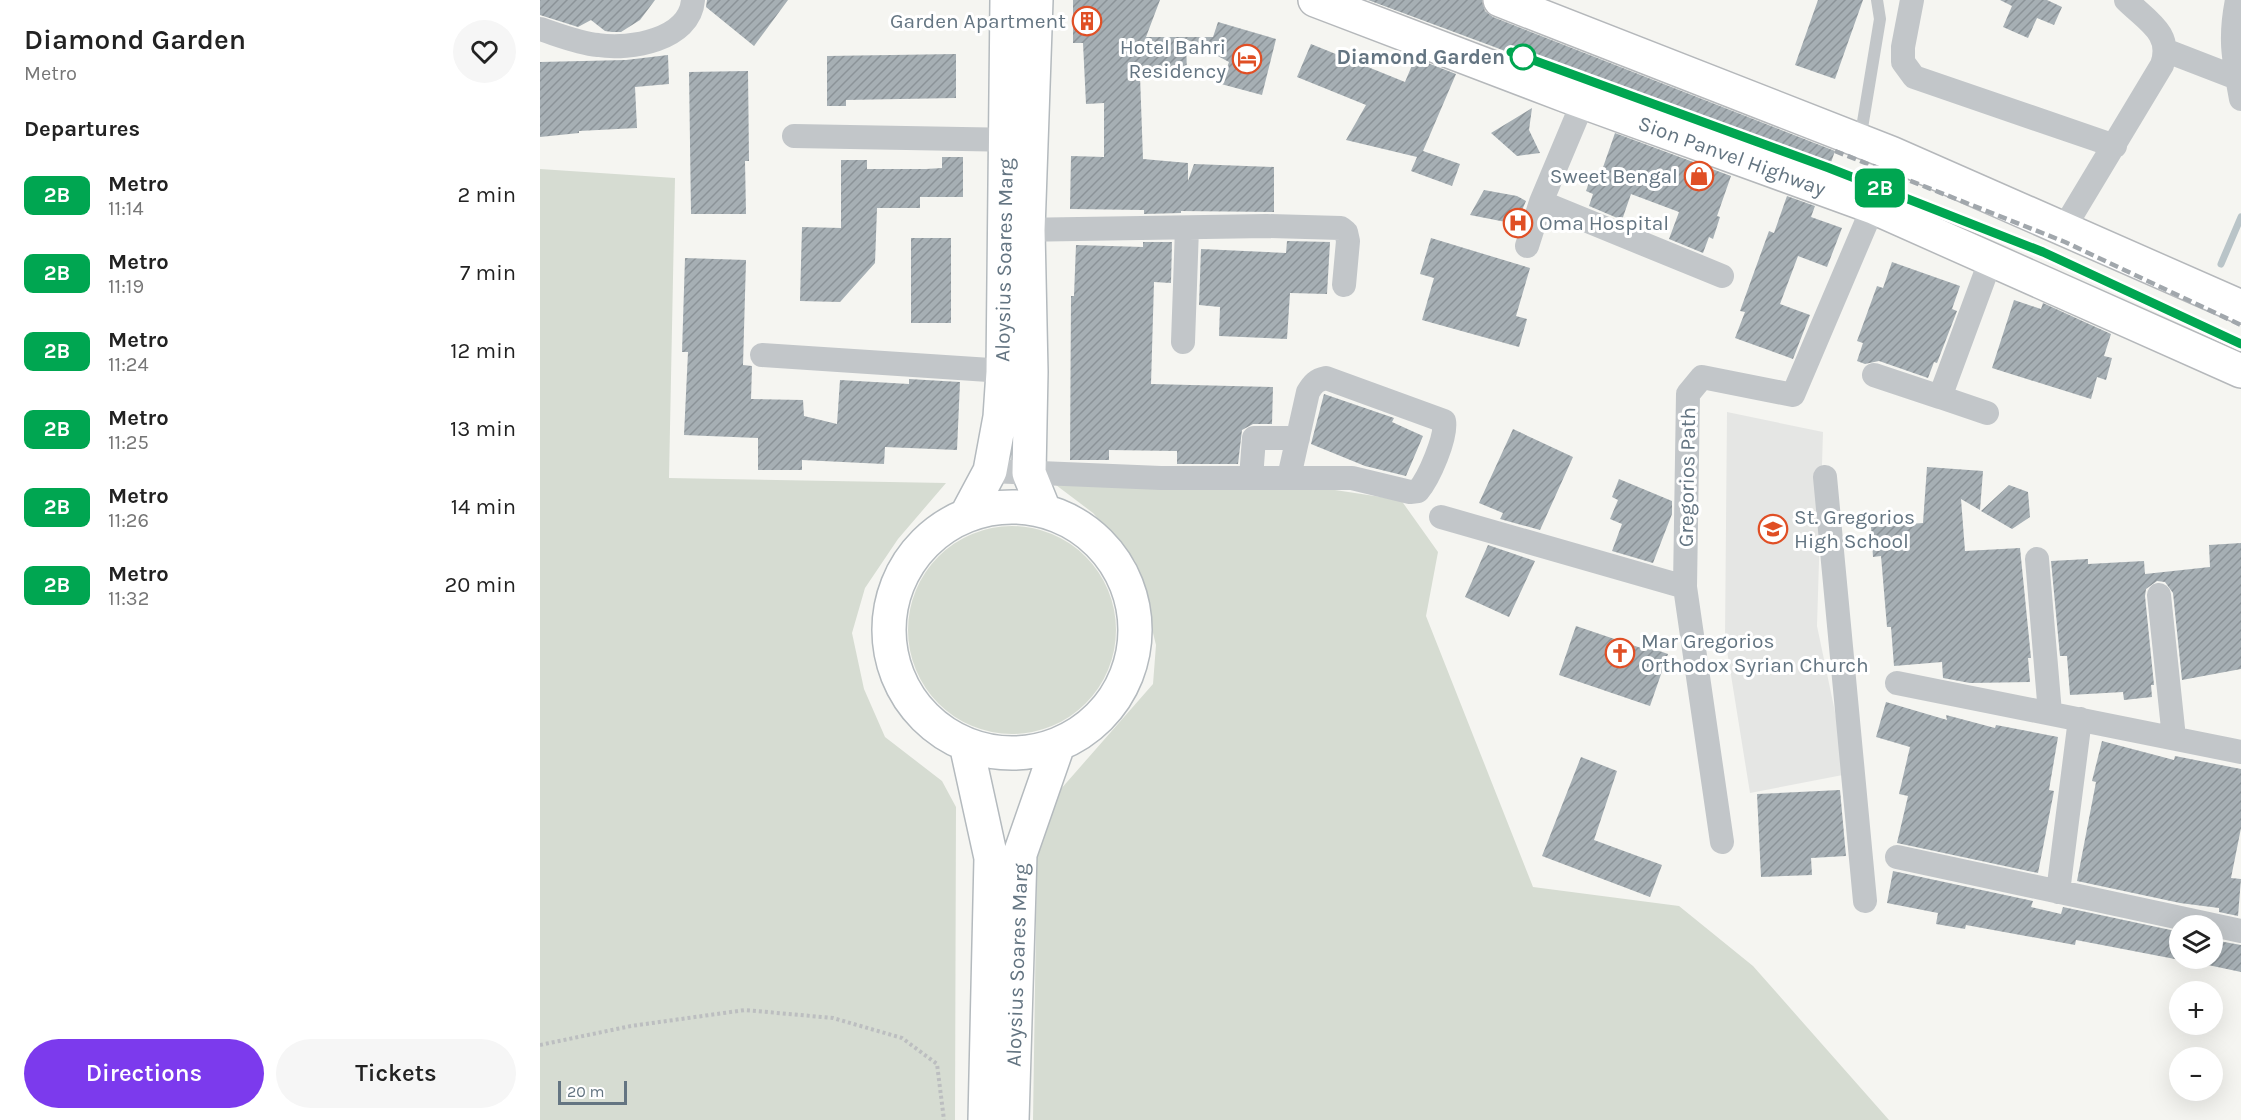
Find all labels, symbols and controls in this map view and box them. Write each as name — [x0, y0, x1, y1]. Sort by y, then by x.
building icon: Garden Apartment — [1071, 5, 1103, 37]
place label: Garden Apartment — [890, 9, 1066, 33]
button: heart — [453, 20, 516, 83]
text: Diamond Garden — [24, 23, 246, 56]
place label: Hotel Bahri Residency — [1120, 35, 1226, 83]
hotel icon: Hotel Bahri Residency — [1231, 43, 1263, 75]
marker: Diamond Garden — [1510, 44, 1536, 70]
place label: Diamond Garden — [1336, 45, 1505, 69]
text: Metro — [24, 62, 77, 85]
street label: Sion Panvel Highway — [1635, 111, 1829, 201]
text: Departures — [24, 116, 140, 142]
street label: Aloysius Soares Marg — [990, 158, 1018, 362]
shop icon: Sweet Bengal — [1683, 160, 1715, 192]
place label: Sweet Bengal — [1550, 164, 1678, 188]
line badge: 2B — [1853, 168, 1907, 207]
text: Metro — [108, 171, 169, 197]
text: 2B — [1867, 176, 1893, 200]
text: 2 min — [458, 182, 516, 208]
text: 2B — [44, 183, 70, 207]
text: 11:14 — [108, 197, 144, 220]
hospital icon: Oma Hospital — [1502, 207, 1534, 239]
place label: Oma Hospital — [1539, 211, 1669, 235]
text: Metro — [108, 249, 169, 275]
text: 7 min — [460, 260, 516, 286]
text: 2B — [44, 261, 70, 285]
text: 11:19 — [108, 275, 144, 298]
text: Metro — [108, 327, 169, 353]
text: 12 min — [450, 338, 516, 364]
text: 2B — [44, 339, 70, 363]
text: 11:24 — [108, 353, 149, 376]
text: Metro — [108, 405, 169, 431]
street label: Gregorios Path — [1674, 407, 1700, 547]
text: 13 min — [450, 416, 516, 442]
text: 2B — [44, 417, 70, 441]
text: 11:25 — [108, 431, 149, 454]
text: Metro — [108, 483, 169, 509]
text: 14 min — [451, 494, 516, 520]
text: 2B — [44, 495, 70, 519]
place label: St. Gregorios High School — [1794, 505, 1915, 553]
text: 11:26 — [108, 509, 149, 532]
school or university icon: St. Gregorios High School — [1757, 513, 1789, 545]
text: Metro — [108, 561, 169, 587]
text: 20 min — [445, 572, 516, 598]
text: 2B — [44, 573, 70, 597]
text: 11:32 — [108, 587, 149, 610]
place label: Mar Gregorios Orthodox Syrian Church — [1641, 629, 1869, 677]
church icon: Mar Gregorios Orthodox Syrian Church — [1604, 637, 1636, 669]
street label: Aloysius Soares Marg — [1001, 863, 1033, 1067]
map controls — [2169, 915, 2223, 1101]
button: layers — [2169, 915, 2223, 969]
button: + — [2169, 981, 2223, 1035]
button: Directions — [24, 1039, 264, 1108]
button: Tickets — [276, 1039, 516, 1108]
button: − — [2169, 1047, 2223, 1101]
scale bar — [558, 1078, 627, 1106]
text: 20 m — [567, 1082, 605, 1101]

